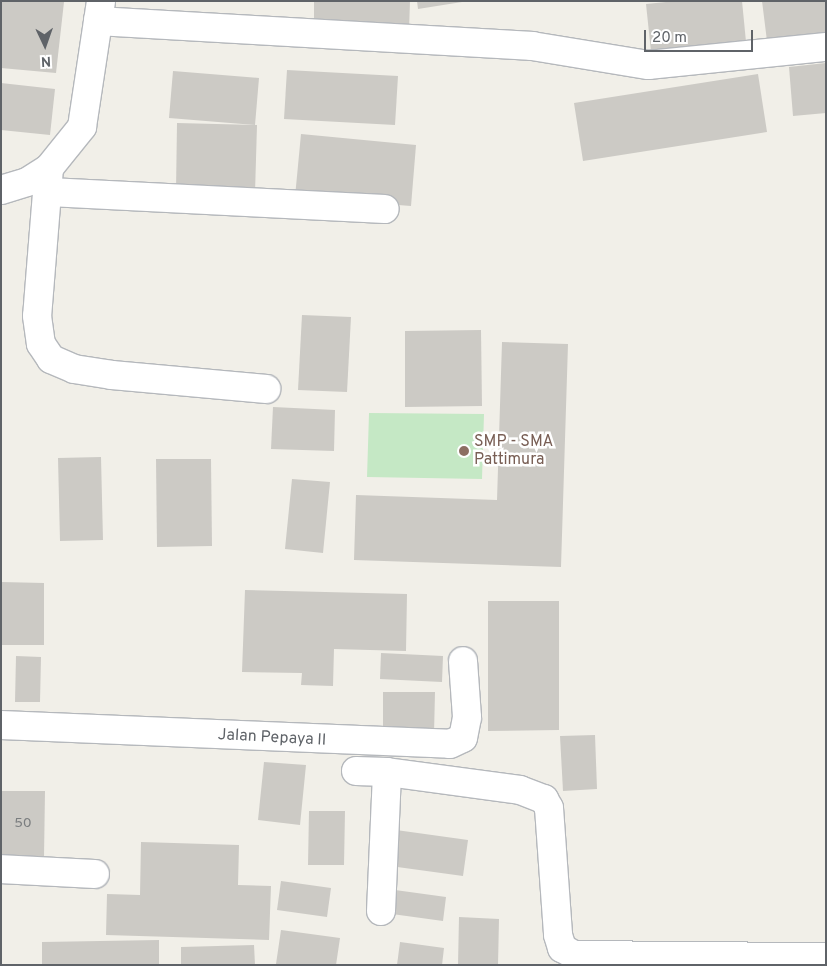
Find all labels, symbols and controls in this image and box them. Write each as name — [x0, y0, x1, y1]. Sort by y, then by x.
north arrow — [20, 20, 70, 70]
scale bar — [647, 20, 756, 52]
text: 20 m — [652, 29, 687, 48]
text: N — [40, 52, 51, 69]
place label: SMP - SMA Pattimura — [474, 432, 553, 470]
marker: SMP - SMA Pattimura — [458, 445, 470, 457]
street label: Jalan Pepaya II — [217, 726, 327, 750]
house number: 50 — [14, 816, 32, 832]

